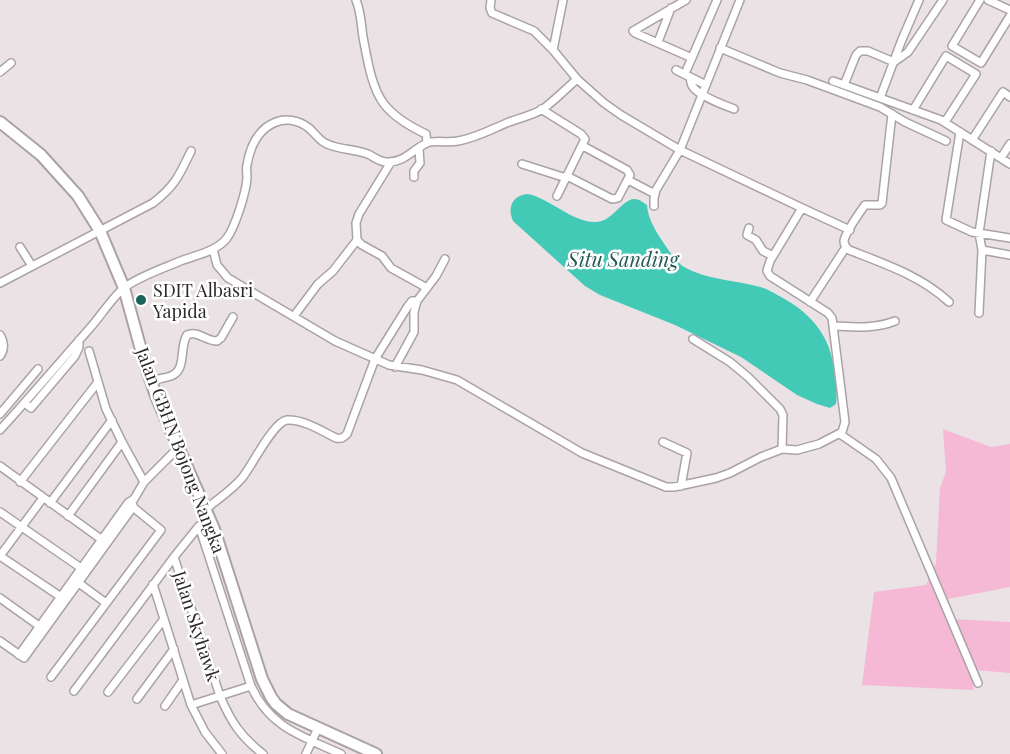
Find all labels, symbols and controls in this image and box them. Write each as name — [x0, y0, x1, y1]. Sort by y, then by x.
water label: Situ Sanding — [567, 245, 680, 272]
place label: SDIT Albasri Yapida — [152, 278, 253, 323]
marker: SDIT Albasri Yapida — [134, 293, 148, 307]
street label: Jalan GBHN Bojong Nangka — [130, 343, 231, 556]
street label: Jalan Skyhawk — [168, 567, 226, 684]

